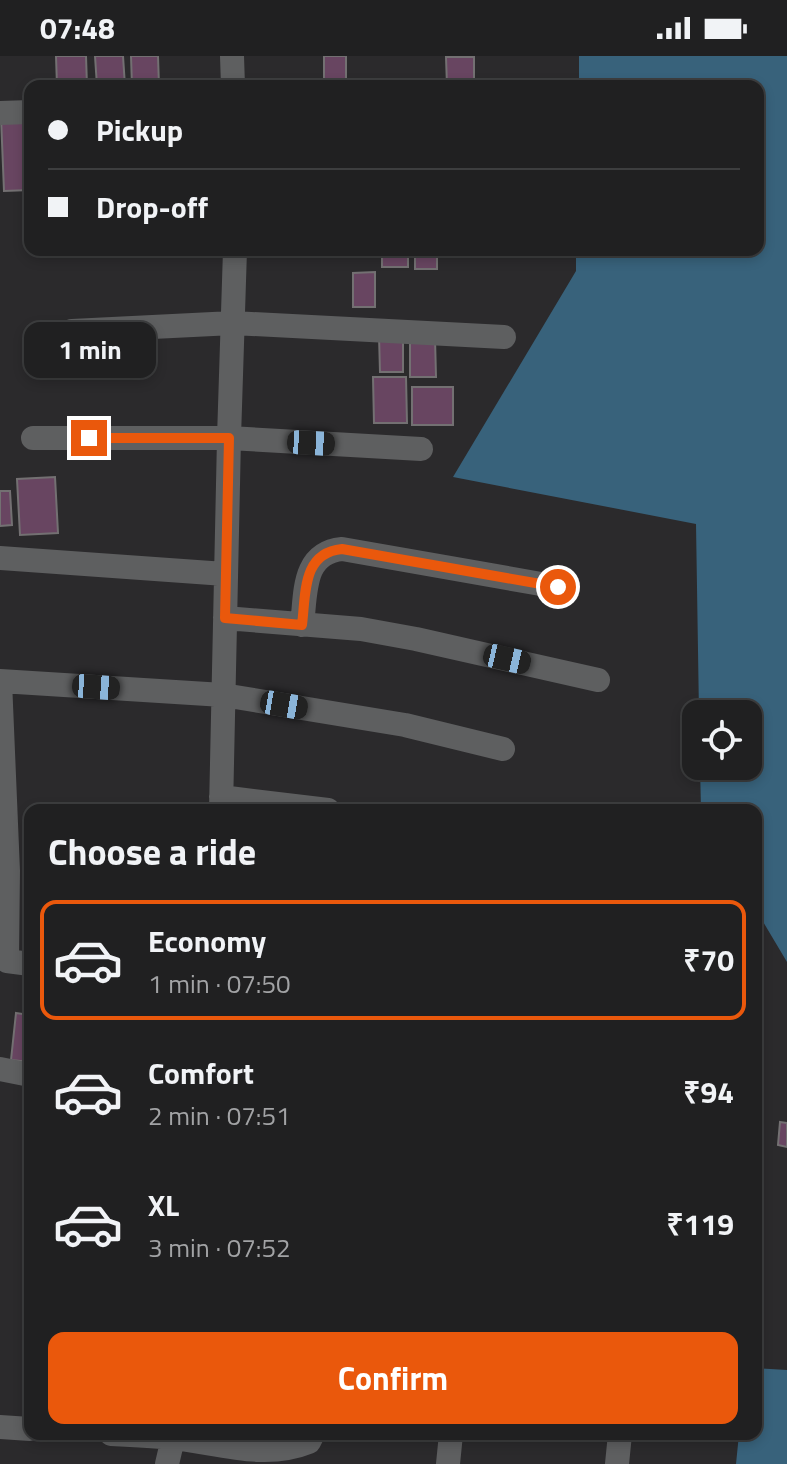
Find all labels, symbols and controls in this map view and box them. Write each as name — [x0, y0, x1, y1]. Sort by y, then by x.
text: 07:48 — [40, 5, 115, 51]
text: Pickup — [96, 107, 183, 153]
text: Drop-off — [96, 184, 208, 230]
callout: 1 min — [23, 322, 155, 378]
text: 1 min — [58, 330, 122, 369]
route end — [71, 420, 107, 456]
car — [286, 430, 336, 456]
route start — [540, 569, 576, 605]
car — [481, 642, 533, 676]
car — [71, 673, 121, 701]
car — [258, 689, 310, 721]
map controls — [682, 700, 762, 780]
button: locate — [682, 700, 762, 780]
text: Choose a ride — [48, 824, 256, 879]
text: Economy — [148, 918, 266, 964]
icon: car — [52, 924, 124, 996]
text: ₹70 — [683, 937, 734, 983]
text: 1 min · 07:50 — [148, 964, 291, 1003]
text: Comfort — [148, 1050, 254, 1096]
icon: car — [52, 1056, 124, 1128]
text: ₹94 — [683, 1069, 734, 1115]
text: 2 min · 07:51 — [148, 1096, 291, 1135]
text: XL — [148, 1182, 179, 1228]
icon: car — [52, 1188, 124, 1260]
text: ₹119 — [666, 1201, 734, 1247]
text: 3 min · 07:52 — [148, 1228, 291, 1267]
button: Confirm — [48, 1332, 738, 1424]

